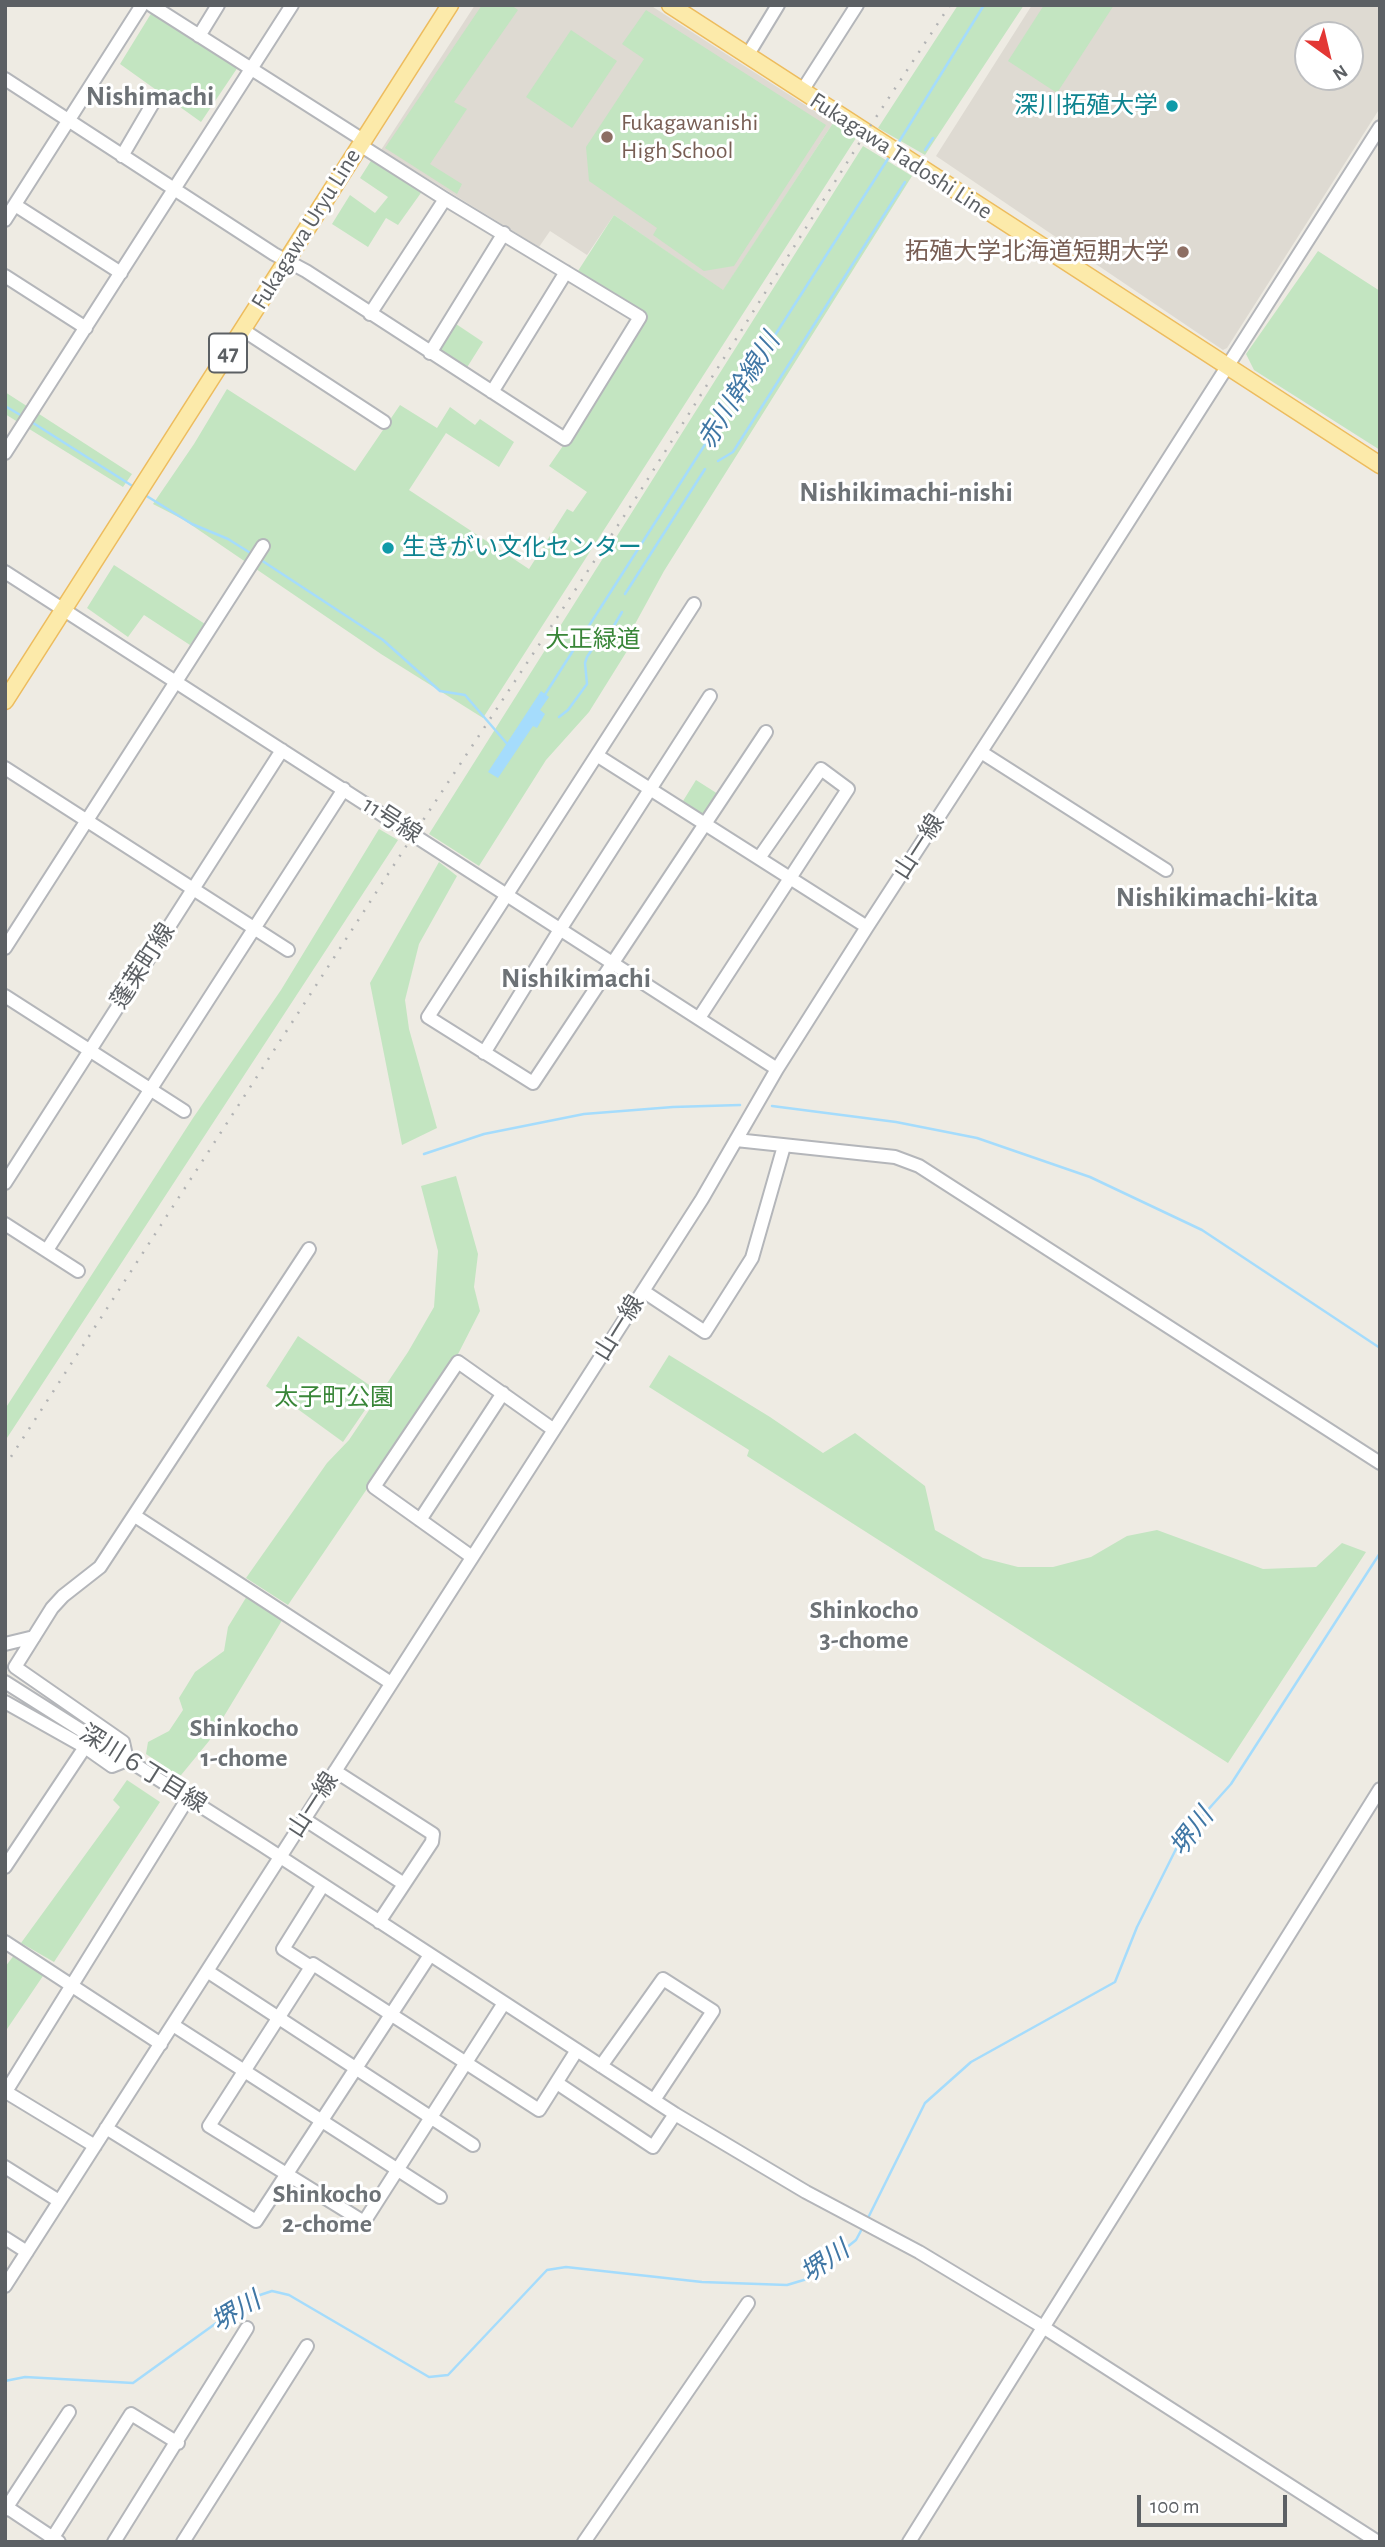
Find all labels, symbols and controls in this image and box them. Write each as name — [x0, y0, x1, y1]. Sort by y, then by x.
north arrow — [1294, 21, 1364, 91]
text: N — [1329, 61, 1351, 84]
district label: Nishimachi — [86, 80, 214, 114]
street label: Fukagawa Tadoshi Line — [804, 86, 998, 226]
place label: 深川拓殖大学 — [1014, 92, 1158, 120]
marker: 深川拓殖大学 — [1164, 98, 1180, 114]
place label: Fukagawanishi High School — [621, 109, 758, 165]
marker: Fukagawanishi High School — [599, 129, 615, 145]
street label: Fukagawa Uryu Line — [245, 143, 367, 315]
place label: 拓殖大学北海道短期大学 — [905, 238, 1169, 266]
marker: 拓殖大学北海道短期大学 — [1175, 244, 1191, 260]
water label: 赤川幹線川 — [691, 328, 787, 454]
road number: 47 — [209, 334, 247, 372]
district label: Nishikimachi-nishi — [799, 476, 1013, 510]
place label: 生きがい文化センター — [402, 534, 642, 562]
marker: 生きがい文化センター — [380, 540, 396, 556]
park label: 大正緑道 — [545, 626, 641, 654]
street label: 11号線 — [357, 790, 427, 850]
street label: 山一線 — [887, 809, 951, 885]
district label: Nishikimachi-kita — [1116, 881, 1318, 915]
street label: 蓬莱町線 — [105, 918, 181, 1014]
district label: Nishikimachi — [501, 962, 651, 996]
street label: 山一線 — [588, 1290, 650, 1366]
park label: 太子町公園 — [274, 1384, 394, 1412]
district label: Shinkocho 3-chome — [809, 1594, 919, 1656]
district label: Shinkocho 1-chome — [189, 1712, 299, 1774]
street label: 深川６丁目線 — [74, 1719, 212, 1819]
street label: 山一線 — [281, 1767, 345, 1843]
water label: 堺川 — [1164, 1802, 1220, 1862]
district label: Shinkocho 2-chome — [272, 2178, 382, 2240]
water label: 堺川 — [795, 2234, 855, 2290]
water label: 堺川 — [206, 2285, 266, 2339]
scale bar — [1140, 2480, 1290, 2524]
text: 100 m — [1150, 2496, 1200, 2517]

